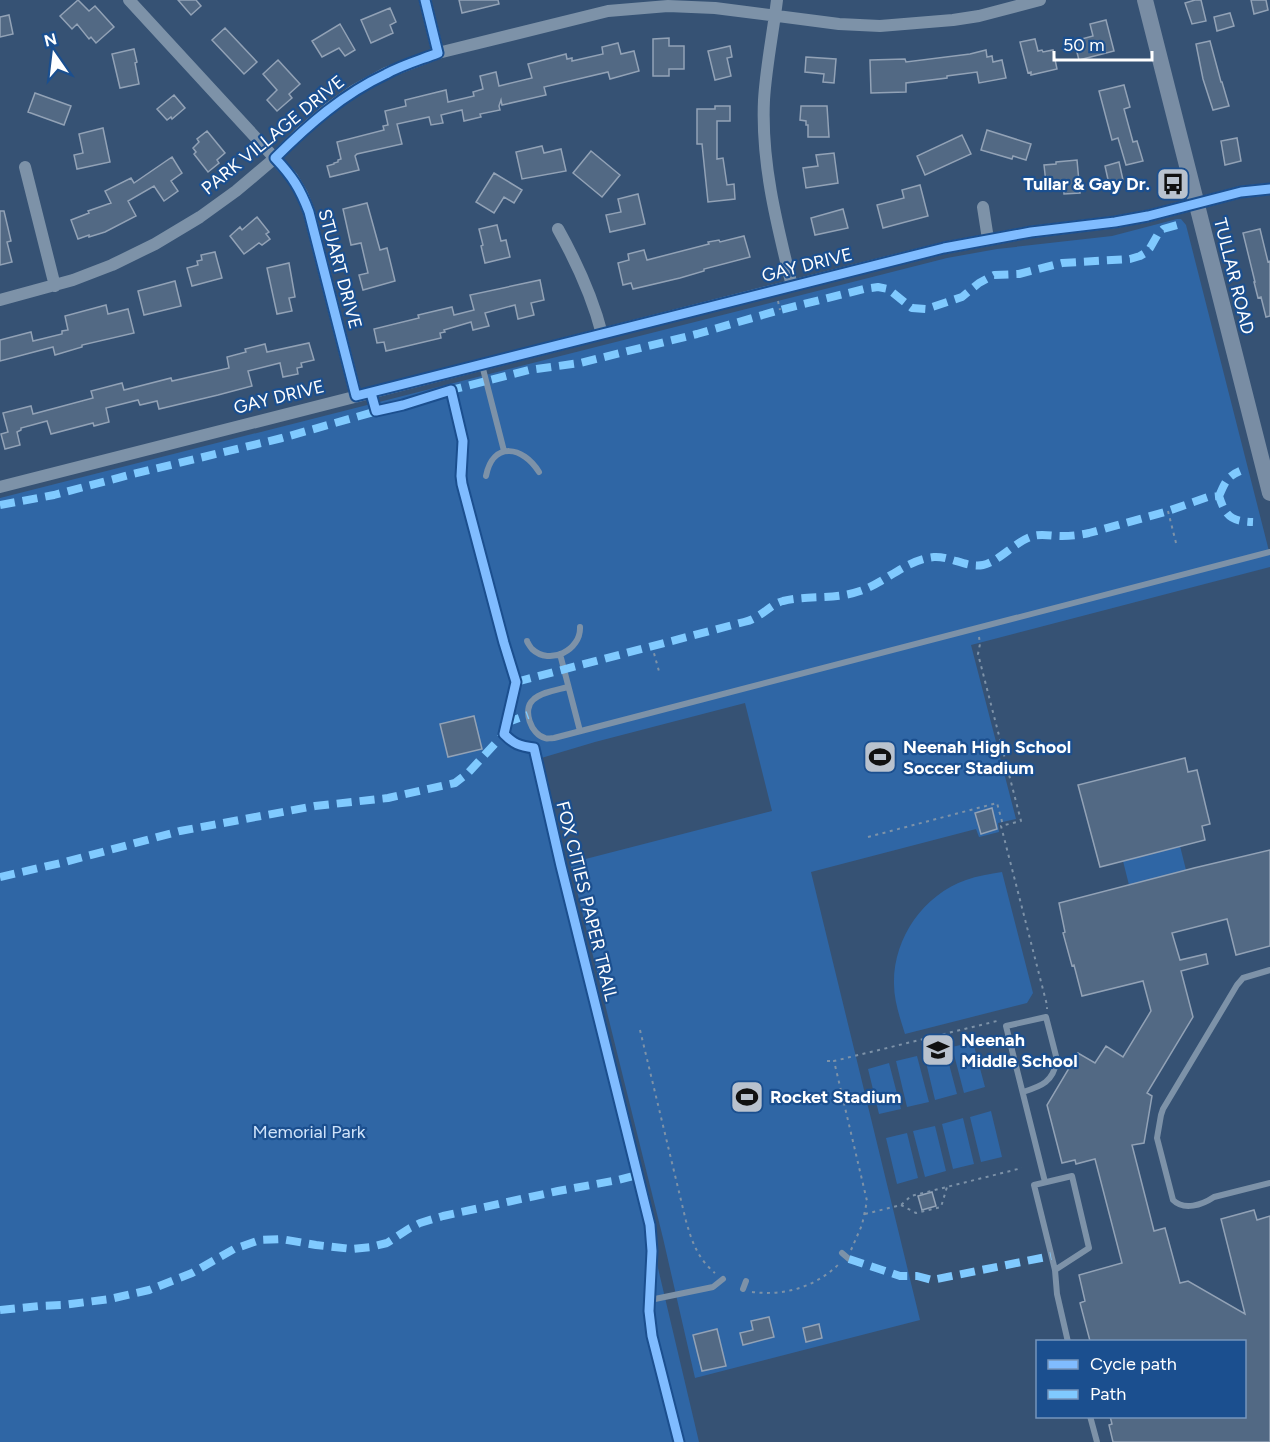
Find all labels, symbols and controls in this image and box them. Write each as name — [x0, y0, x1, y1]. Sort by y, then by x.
north arrow — [24, 24, 84, 84]
scale bar — [1054, 24, 1152, 62]
text: N — [42, 29, 59, 51]
text: 50 m — [1063, 34, 1105, 56]
street label: PARK VILLAGE DRIVE — [197, 71, 349, 199]
bus stop icon: Tullar & Gay Dr. — [1155, 166, 1191, 202]
place label: Tullar & Gay Dr. — [1023, 173, 1150, 195]
street label: STUART DRIVE — [313, 207, 367, 331]
street label: TULLAR ROAD — [1209, 216, 1259, 336]
street label: GAY DRIVE — [759, 243, 855, 287]
street label: GAY DRIVE — [231, 375, 327, 419]
place label: Neenah High School Soccer Stadium — [903, 736, 1071, 779]
sports icon: Neenah High School Soccer Stadium — [862, 739, 898, 775]
street label: FOX CITIES PAPER TRAIL — [552, 799, 623, 1004]
place label: Neenah Middle School — [961, 1029, 1078, 1072]
school or university icon: Neenah Middle School — [920, 1032, 956, 1068]
sports icon: Rocket Stadium — [729, 1079, 765, 1115]
place label: Rocket Stadium — [770, 1086, 902, 1108]
park label: Memorial Park — [253, 1121, 366, 1143]
legend — [1036, 1340, 1246, 1418]
text: Cycle path — [1090, 1353, 1177, 1375]
text: Path — [1090, 1383, 1126, 1405]

